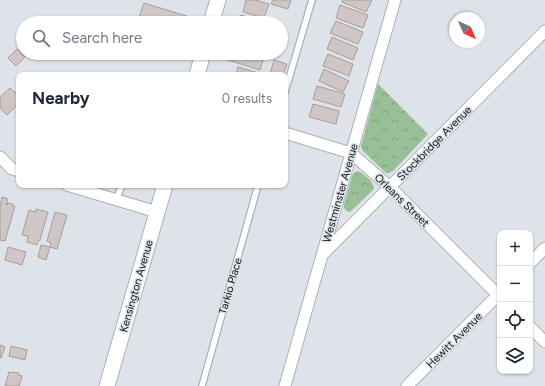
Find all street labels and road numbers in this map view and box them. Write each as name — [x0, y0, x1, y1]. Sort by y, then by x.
street label: Stockbridge Avenue — [394, 103, 474, 183]
street label: Westminster Avenue — [320, 142, 361, 244]
street label: Orleans Street — [372, 171, 432, 230]
street label: Kensington Avenue — [117, 238, 156, 334]
street label: Tarkio Place — [216, 256, 245, 316]
street label: Hewitt Avenue — [424, 310, 485, 371]

